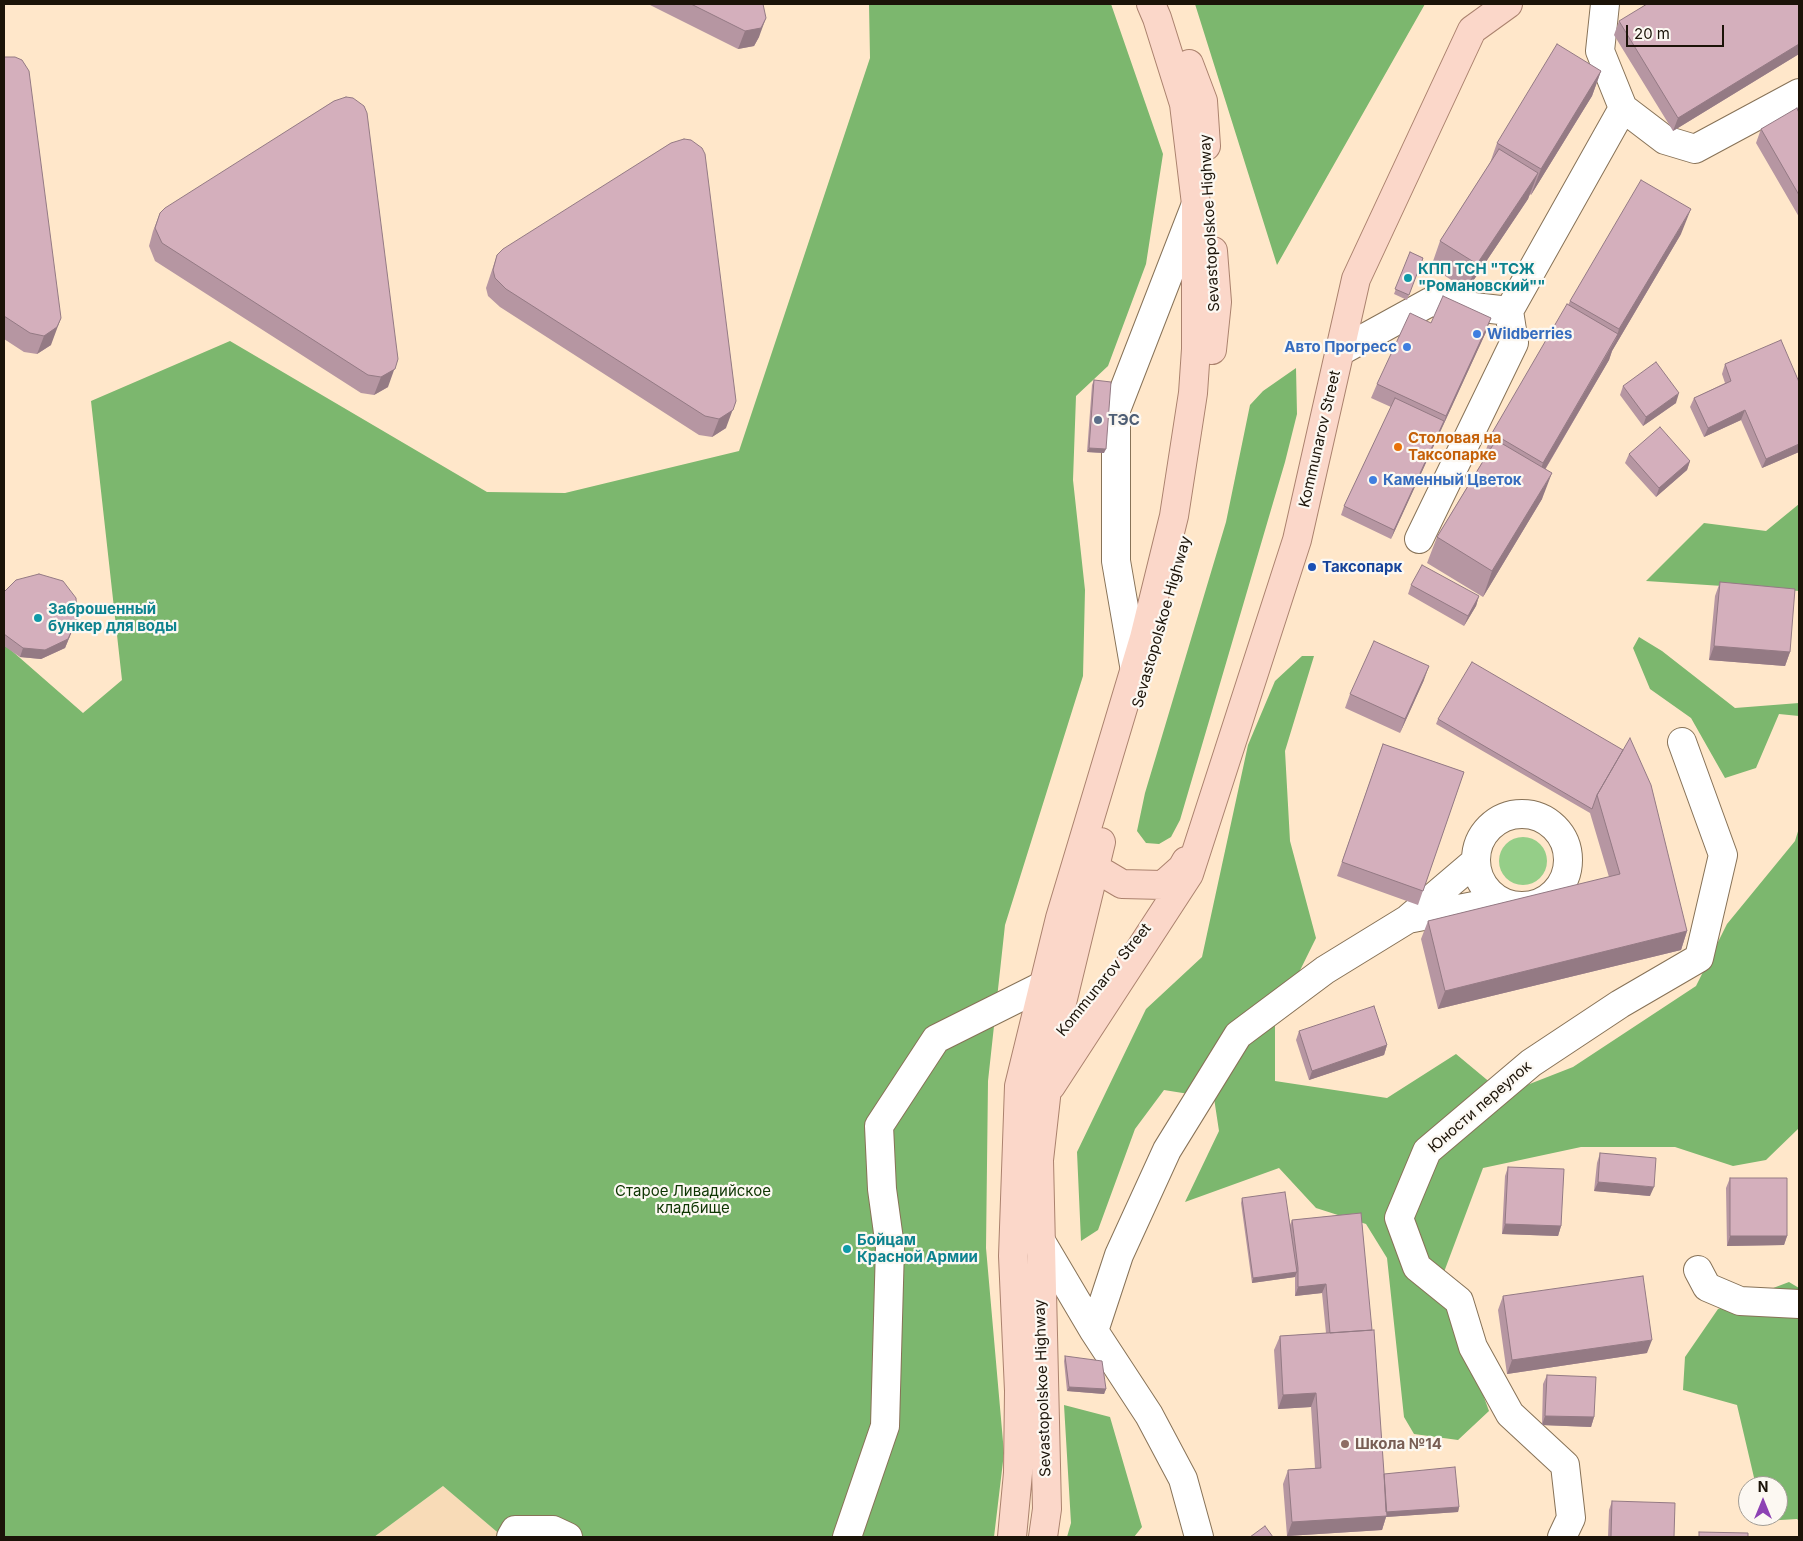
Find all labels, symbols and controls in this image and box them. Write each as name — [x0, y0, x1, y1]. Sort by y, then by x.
scale bar — [1628, 15, 1726, 47]
text: 20 m — [1634, 24, 1670, 43]
street label: Sevastopolskoe Highway — [1196, 134, 1224, 312]
place label: КПП ТСН "ТСЖ "Романовский"" — [1418, 260, 1546, 295]
marker: КПП ТСН "ТСЖ "Романовский"" — [1402, 272, 1414, 284]
place label: Wildberries — [1487, 325, 1572, 343]
marker: Wildberries — [1471, 328, 1483, 340]
place label: Авто Прогресс — [1284, 338, 1397, 356]
marker: Авто Прогресс — [1401, 341, 1413, 353]
street label: Kommunarov Street — [1295, 369, 1345, 509]
place label: ТЭС — [1108, 411, 1140, 429]
marker: ТЭС — [1092, 414, 1104, 426]
place label: Столовая на Таксопарке — [1408, 429, 1501, 464]
marker: Столовая на Таксопарке — [1392, 441, 1404, 453]
place label: Каменный Цветок — [1383, 471, 1522, 489]
marker: Каменный Цветок — [1367, 474, 1379, 486]
street label: Sevastopolskoe Highway — [1129, 534, 1195, 710]
place label: Таксопарк — [1322, 558, 1402, 576]
marker: Таксопарк — [1306, 561, 1318, 573]
place label: Заброшенный бункер для воды — [48, 600, 177, 635]
marker: Заброшенный бункер для воды — [32, 612, 44, 624]
street label: Kommunarov Street — [1053, 920, 1155, 1040]
street label: Юности переулок — [1425, 1057, 1535, 1157]
park label: Старое Ливадийское кладбище — [615, 1182, 771, 1217]
place label: Бойцам Красной Армии — [857, 1231, 978, 1266]
marker: Бойцам Красной Армии — [841, 1243, 853, 1255]
street label: Sevastopolskoe Highway — [1031, 1299, 1055, 1477]
place label: Школа №14 — [1355, 1435, 1442, 1453]
marker: Школа №14 — [1339, 1438, 1351, 1450]
north arrow — [1738, 1476, 1788, 1526]
text: N — [1758, 1478, 1768, 1495]

